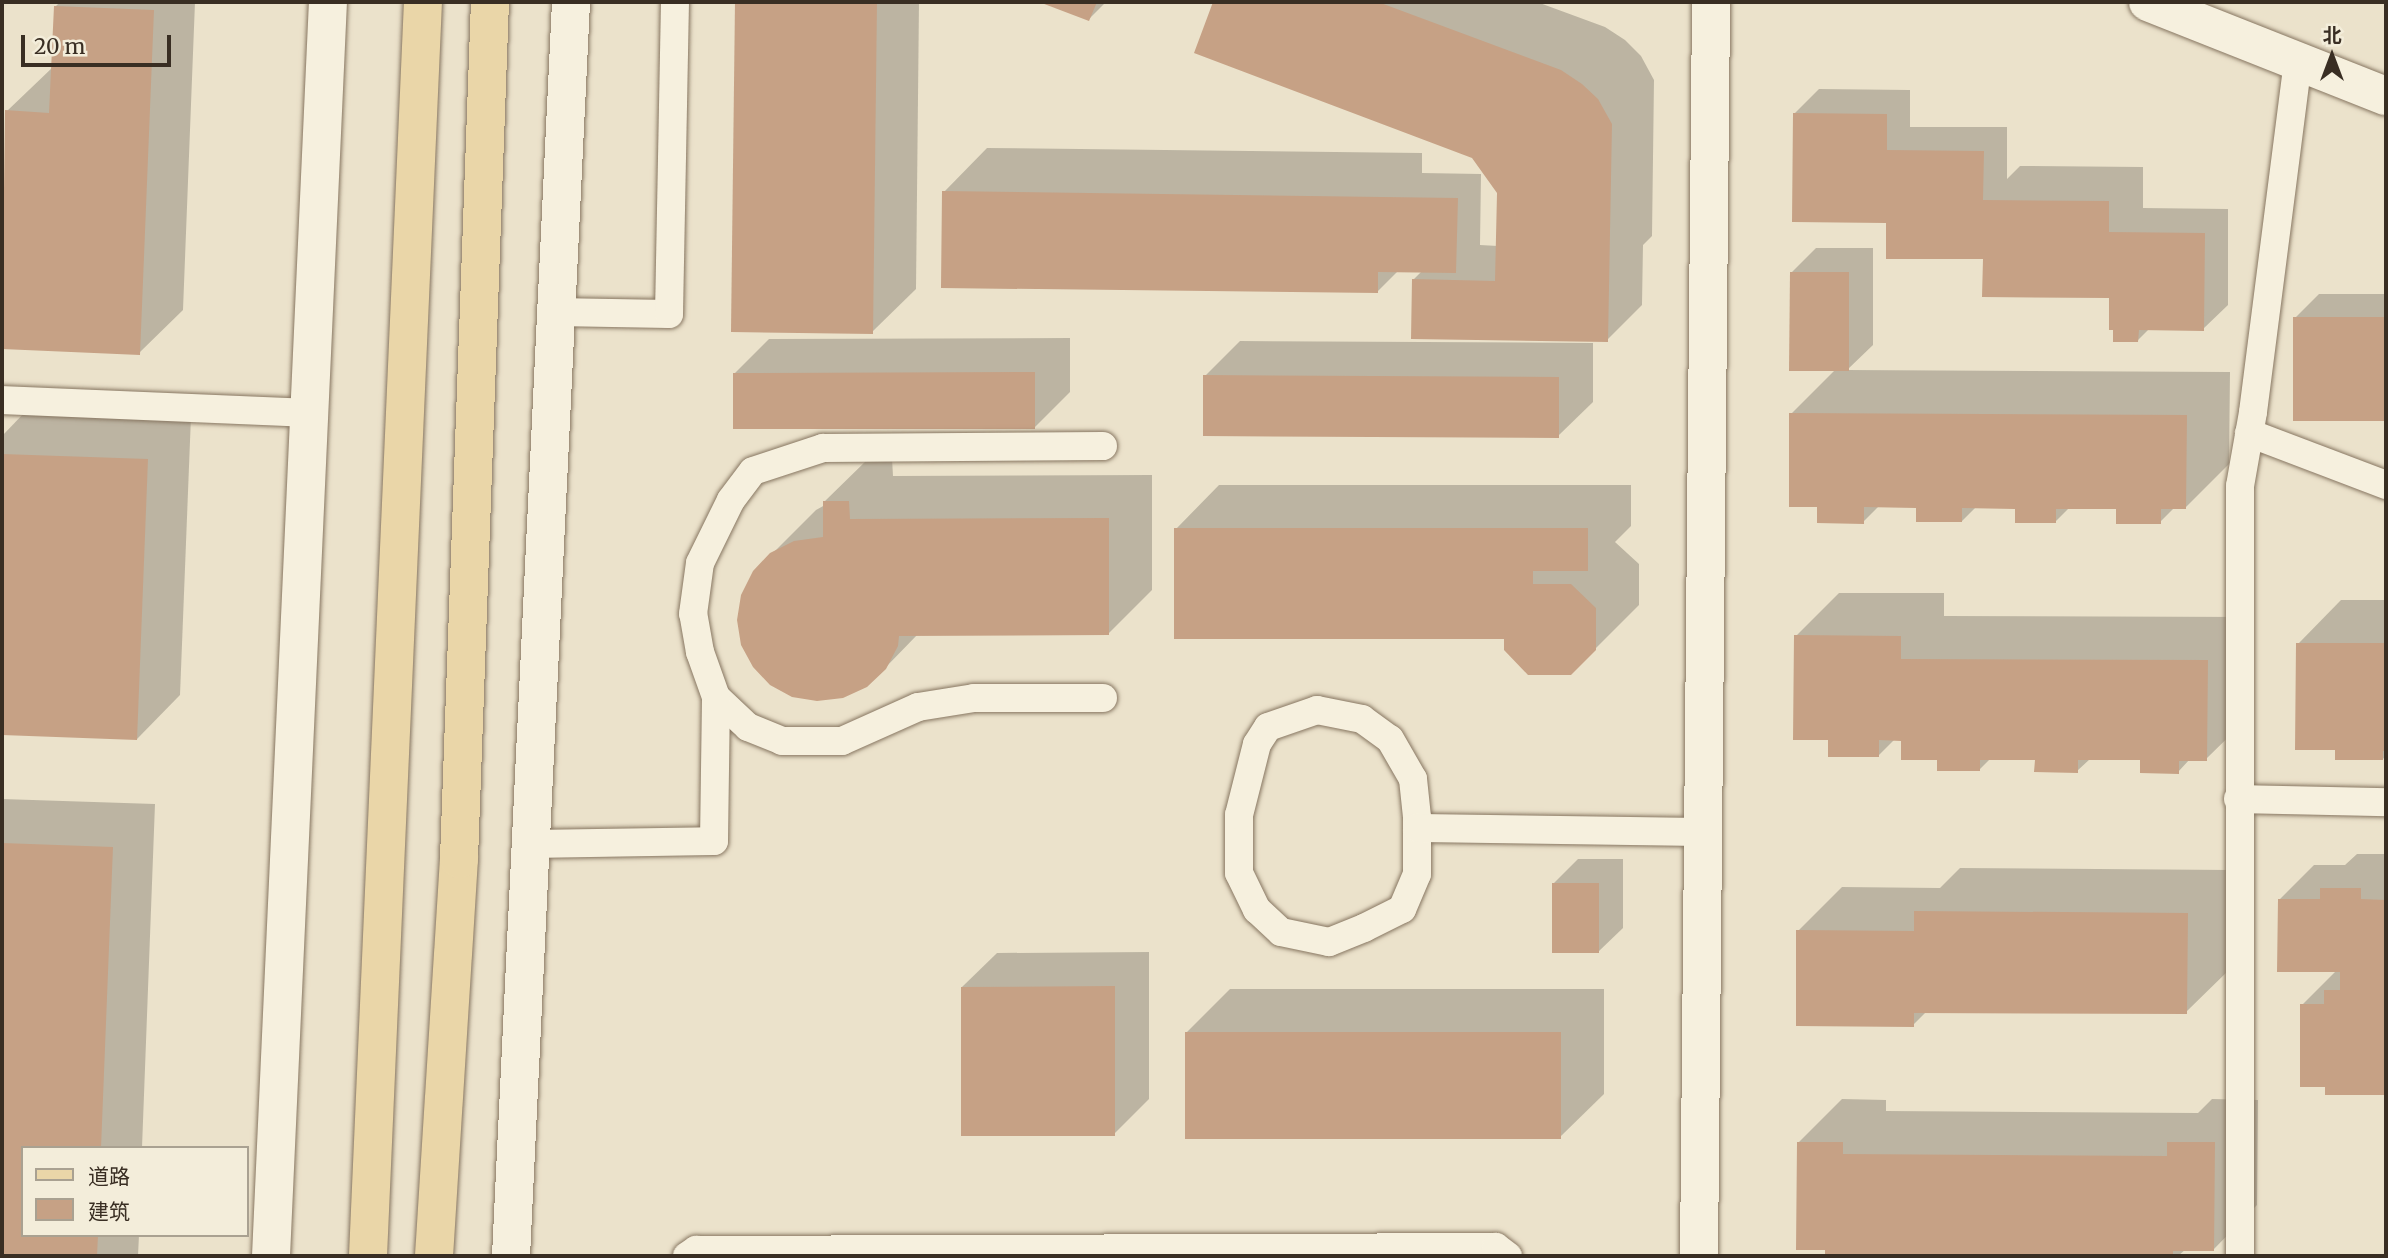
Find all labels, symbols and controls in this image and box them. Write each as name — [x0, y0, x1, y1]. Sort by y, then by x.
scale bar — [24, 21, 175, 65]
north arrow — [2297, 21, 2367, 91]
text: 北 — [2322, 23, 2342, 47]
text: 20 m — [34, 33, 85, 60]
legend — [21, 1146, 248, 1237]
text: 道路 — [88, 1163, 130, 1190]
text: 建筑 — [88, 1198, 130, 1225]

